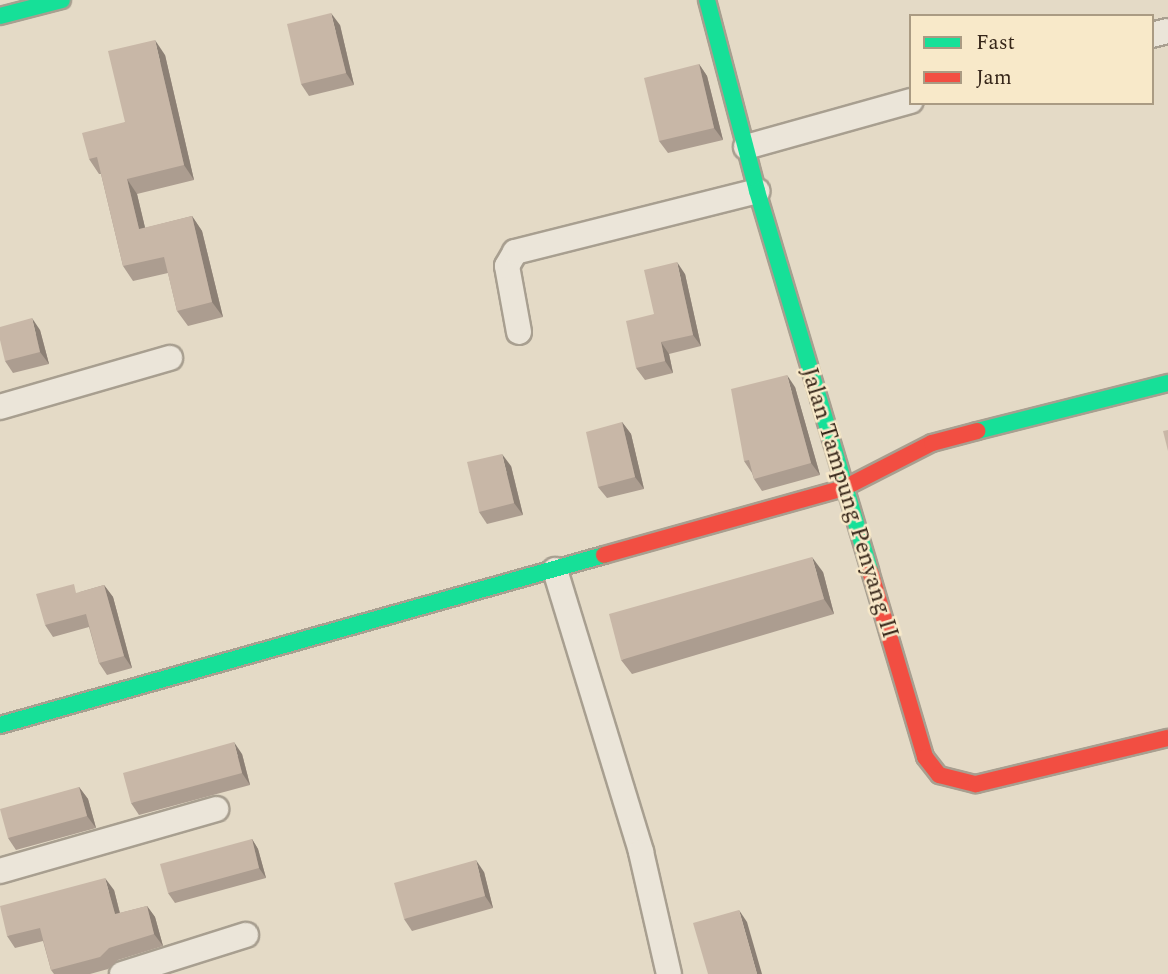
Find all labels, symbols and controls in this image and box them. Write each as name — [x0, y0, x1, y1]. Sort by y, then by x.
legend — [909, 14, 1154, 105]
text: Fast — [976, 27, 1015, 59]
text: Jam — [976, 62, 1012, 94]
street label: Jalan Tampung Penyang II — [794, 364, 904, 642]

